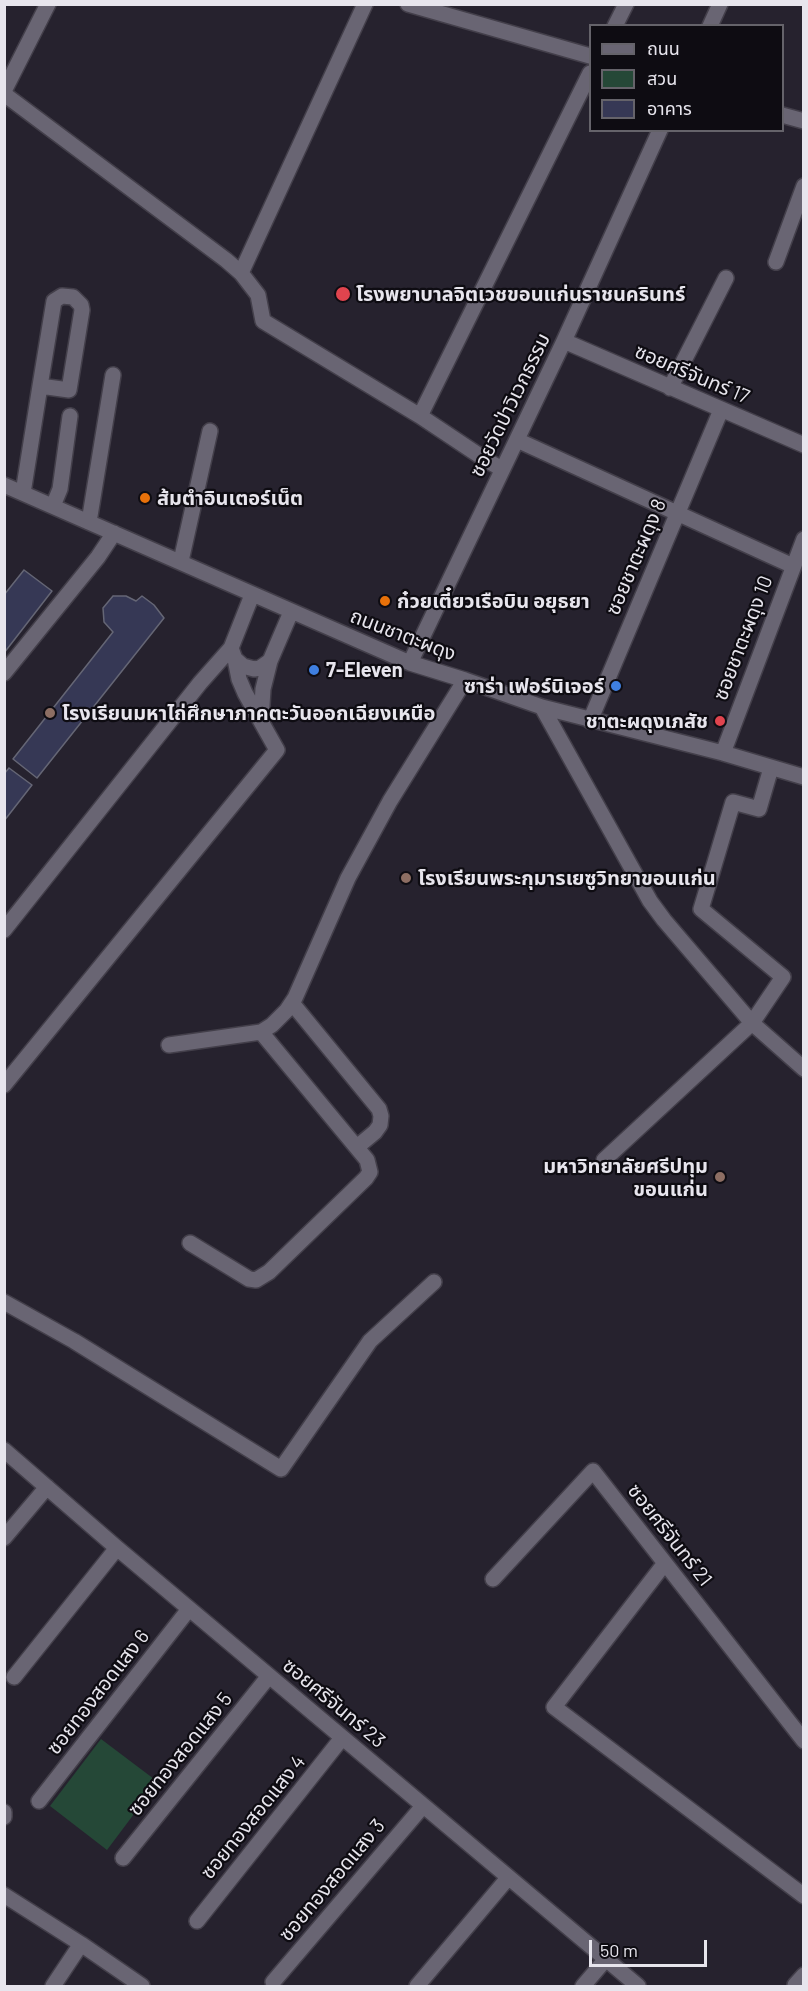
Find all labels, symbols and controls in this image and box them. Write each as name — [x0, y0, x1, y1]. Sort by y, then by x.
legend — [589, 24, 784, 132]
text: ถนน — [647, 37, 680, 59]
text: สวน — [647, 67, 677, 89]
text: อาคาร — [647, 97, 692, 119]
place label: โรงพยาบาลจิตเวชขอนแก่นราชนครินทร์ — [356, 282, 685, 306]
marker: โรงพยาบาลจิตเวชขอนแก่นราชนครินทร์ — [334, 285, 352, 303]
street label: ซอยวัดป่าวิเวกธรรม — [465, 329, 555, 481]
street label: ซอยศรีจันทร์ 17 — [631, 339, 753, 409]
place label: ส้มตำอินเตอร์เน็ต — [157, 486, 303, 510]
marker: ส้มตำอินเตอร์เน็ต — [138, 491, 152, 505]
street label: ซอยชาตะผดุง 8 — [601, 495, 671, 619]
street label: ซอยชาตะผดุง 10 — [708, 572, 778, 704]
place label: ก๋วยเตี๋ยวเรือบิน อยุธยา — [397, 589, 590, 613]
marker: ก๋วยเตี๋ยวเรือบิน อยุธยา — [378, 594, 392, 608]
street label: ถนนชาตะผดุง — [347, 604, 459, 666]
place label: 7-Eleven — [326, 658, 403, 682]
marker: 7-Eleven — [307, 663, 321, 677]
place label: ซาร่า เฟอร์นิเจอร์ — [464, 674, 604, 698]
marker: ซาร่า เฟอร์นิเจอร์ — [609, 679, 623, 693]
place label: โรงเรียนมหาไถ่ศึกษาภาคตะวันออกเฉียงเหนือ — [62, 701, 435, 725]
marker: โรงเรียนมหาไถ่ศึกษาภาคตะวันออกเฉียงเหนือ — [43, 706, 57, 720]
place label: ชาตะผดุงเภสัช — [586, 709, 708, 733]
marker: ชาตะผดุงเภสัช — [713, 714, 727, 728]
place label: โรงเรียนพระกุมารเยซูวิทยาขอนแก่น — [418, 866, 716, 890]
marker: โรงเรียนพระกุมารเยซูวิทยาขอนแก่น — [399, 871, 413, 885]
place label: มหาวิทยาลัยศรีปทุม ขอนแก่น — [543, 1154, 708, 1201]
marker: มหาวิทยาลัยศรีปทุม ขอนแก่น — [713, 1170, 727, 1184]
street label: ซอยศรีจันทร์ 21 — [623, 1479, 717, 1591]
street label: ซอยทองสอดแสง 6 — [42, 1625, 154, 1759]
street label: ซอยศรีจันทร์ 23 — [278, 1653, 390, 1753]
street label: ซอยทองสอดแสง 5 — [123, 1687, 237, 1821]
street label: ซอยทองสอดแสง 4 — [196, 1750, 310, 1884]
street label: ซอยทองสอดแสง 3 — [274, 1814, 390, 1946]
scale bar — [592, 1928, 710, 1966]
text: 50 m — [600, 1939, 638, 1961]

